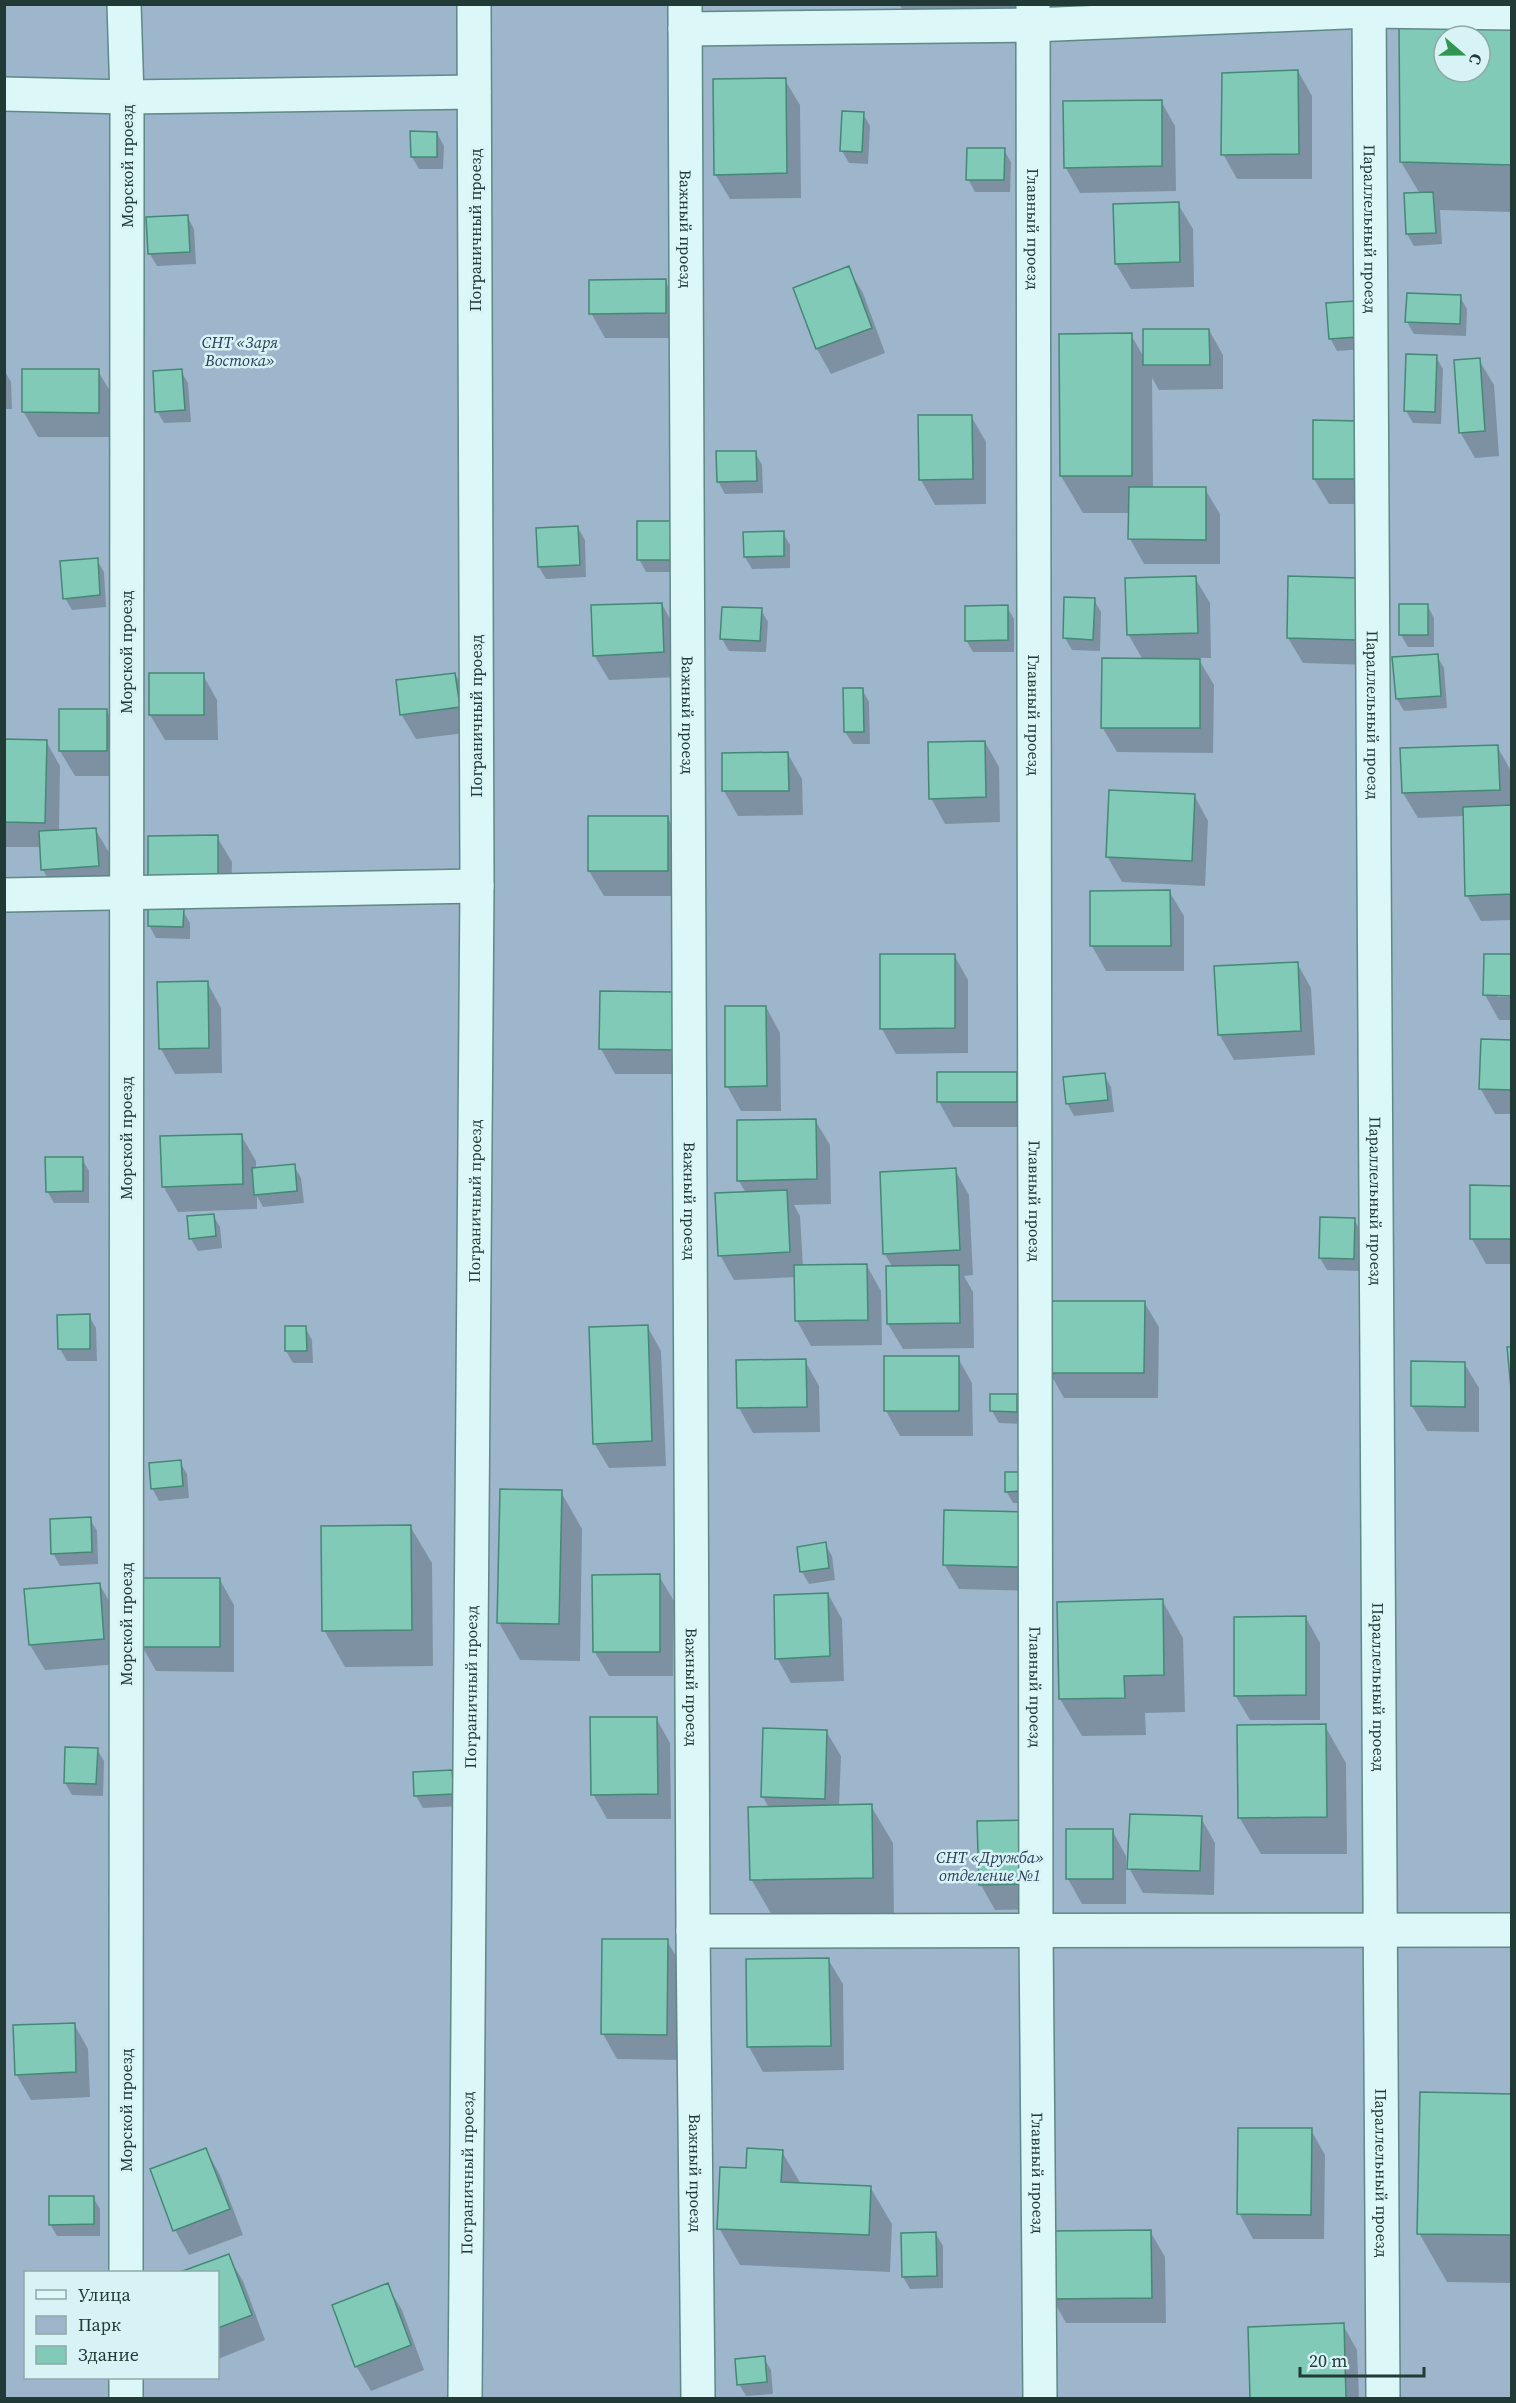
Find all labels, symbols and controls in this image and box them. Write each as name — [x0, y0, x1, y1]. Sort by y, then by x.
north arrow — [1432, 24, 1492, 84]
text: С — [1464, 51, 1488, 68]
street label: Морской проезд — [116, 104, 138, 228]
street label: Параллельный проезд — [1359, 144, 1382, 314]
street label: Пограничный проезд — [464, 149, 486, 311]
street label: Главный проезд — [1022, 168, 1044, 290]
street label: Важный проезд — [675, 170, 697, 288]
park label: СНТ «Заря Востока» — [202, 331, 278, 371]
street label: Морской проезд — [115, 590, 137, 714]
street label: Параллельный проезд — [1362, 630, 1385, 800]
street label: Пограничный проезд — [465, 635, 487, 797]
street label: Главный проезд — [1023, 654, 1045, 776]
street label: Важный проезд — [677, 656, 699, 774]
street label: Морской проезд — [115, 1076, 137, 1200]
street label: Параллельный проезд — [1365, 1116, 1387, 1286]
street label: Пограничный проезд — [463, 1119, 486, 1283]
street label: Главный проезд — [1024, 1140, 1046, 1262]
street label: Важный проезд — [679, 1142, 701, 1260]
street label: Морской проезд — [115, 1562, 137, 1686]
street label: Параллельный проезд — [1367, 1602, 1390, 1772]
street label: Пограничный проезд — [459, 1605, 482, 1769]
street label: Главный проезд — [1025, 1626, 1047, 1748]
street label: Важный проезд — [681, 1628, 703, 1746]
park label: СНТ «Дружба» отделение №1 — [936, 1846, 1044, 1886]
street label: Морской проезд — [115, 2048, 137, 2172]
street label: Параллельный проезд — [1370, 2088, 1393, 2258]
street label: Пограничный проезд — [455, 2091, 478, 2255]
street label: Главный проезд — [1027, 2112, 1050, 2234]
street label: Важный проезд — [684, 2113, 707, 2232]
legend — [24, 2271, 219, 2379]
text: Улица — [78, 2282, 131, 2307]
text: Парк — [78, 2312, 121, 2337]
scale bar — [1300, 2340, 1424, 2378]
text: Здание — [78, 2342, 139, 2367]
text: 20 m — [1309, 2348, 1347, 2373]

